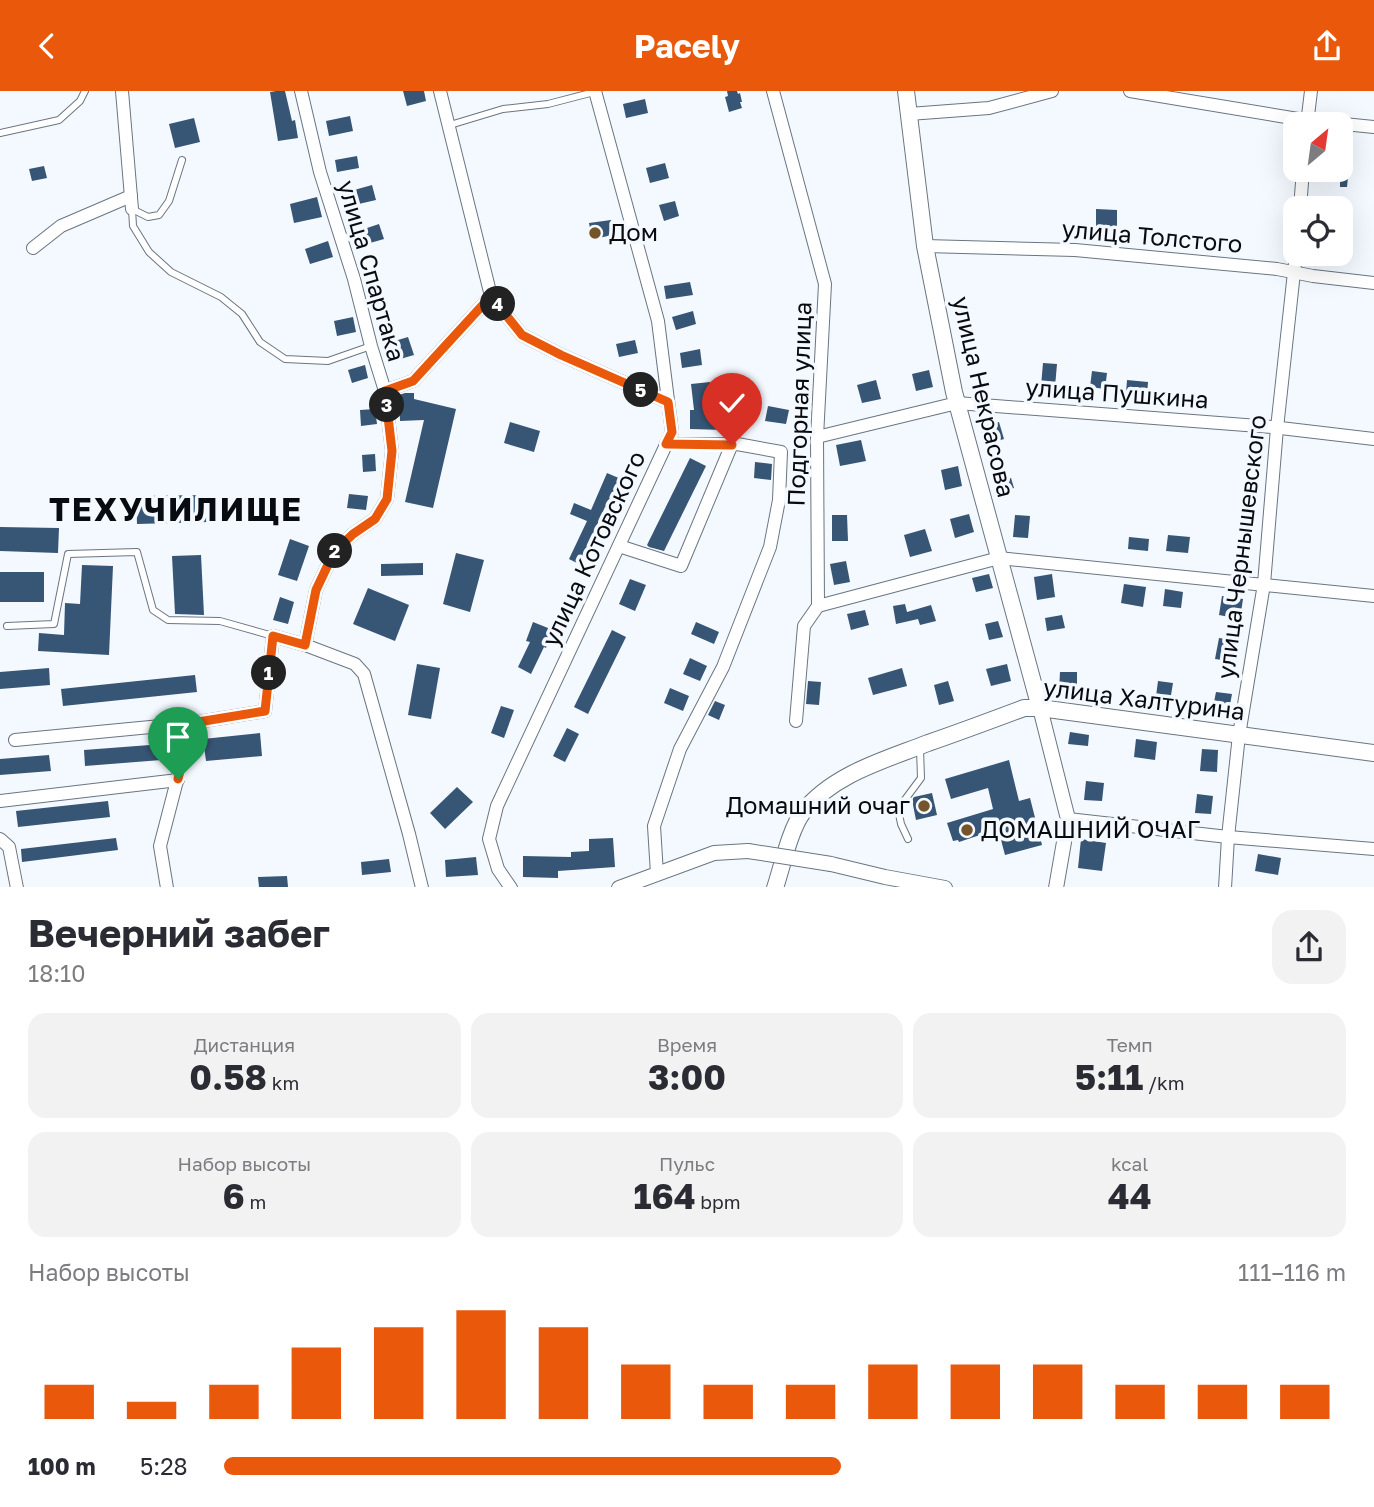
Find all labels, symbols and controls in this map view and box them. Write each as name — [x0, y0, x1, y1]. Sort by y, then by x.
icon: back — [28, 27, 66, 65]
text: Pacely — [634, 27, 740, 65]
icon: share — [1308, 27, 1346, 65]
north arrow — [1283, 112, 1353, 182]
map controls — [1283, 112, 1353, 266]
street label: улица Спартака — [333, 177, 412, 365]
button: locate — [1283, 196, 1353, 266]
street label: улица Толстого — [1060, 213, 1244, 258]
place label: Дом — [609, 217, 658, 246]
marker: Дом — [587, 225, 603, 241]
pin: 4 — [480, 287, 516, 321]
text: 4 — [492, 292, 503, 315]
street label: улица Некрасова — [947, 293, 1022, 500]
street label: Подгорная улица — [780, 301, 817, 507]
street label: улица Пушкина — [1024, 372, 1210, 413]
pin: 5 — [624, 373, 658, 407]
pin — [702, 373, 762, 445]
text: 5 — [635, 378, 646, 401]
icon: check — [713, 384, 751, 422]
pin: 3 — [370, 387, 404, 423]
text: 3 — [381, 393, 392, 416]
street label: улица Чернышевского — [1210, 413, 1271, 681]
street label: улица Котовского — [535, 446, 651, 651]
district label: ТЕХУЧИЛИЩЕ — [49, 490, 303, 528]
pin: 2 — [318, 533, 352, 568]
text: 2 — [329, 539, 340, 562]
pin: 1 — [252, 655, 286, 691]
text: 1 — [264, 661, 273, 684]
street label: улица Халтурина — [1042, 672, 1247, 725]
pin — [148, 707, 208, 779]
icon: arrive — [159, 718, 197, 756]
place label: Домашний очаг — [726, 790, 910, 819]
marker: Домашний очаг — [916, 798, 932, 814]
place label: ДОМАШНИЙ ОЧАГ — [981, 814, 1200, 843]
marker: ДОМАШНИЙ ОЧАГ — [959, 822, 975, 838]
text: Вечерний забег — [28, 910, 330, 955]
button: share — [1272, 910, 1346, 984]
text: 18:10 — [28, 959, 86, 987]
text: Дистанция — [194, 1033, 295, 1056]
text: Время — [657, 1033, 717, 1056]
text: Темп — [1107, 1033, 1153, 1056]
text: 0.58 — [189, 1056, 267, 1098]
text: 3:00 — [648, 1056, 726, 1098]
text: 5:11 — [1075, 1056, 1143, 1098]
text: km — [267, 1071, 299, 1094]
text: /km — [1143, 1071, 1185, 1094]
text: Набор высоты — [177, 1152, 311, 1175]
text: Пульс — [659, 1152, 715, 1175]
text: kcal — [1111, 1152, 1148, 1175]
text: 6 — [222, 1175, 245, 1217]
text: 164 — [633, 1175, 696, 1217]
text: 44 — [1108, 1175, 1152, 1217]
text: m — [245, 1190, 266, 1213]
text: bpm — [696, 1190, 741, 1213]
text: Набор высоты — [28, 1258, 190, 1286]
text: 111–116 m — [1238, 1258, 1346, 1286]
text: 100 m — [28, 1452, 96, 1480]
text: 5:28 — [140, 1452, 188, 1480]

